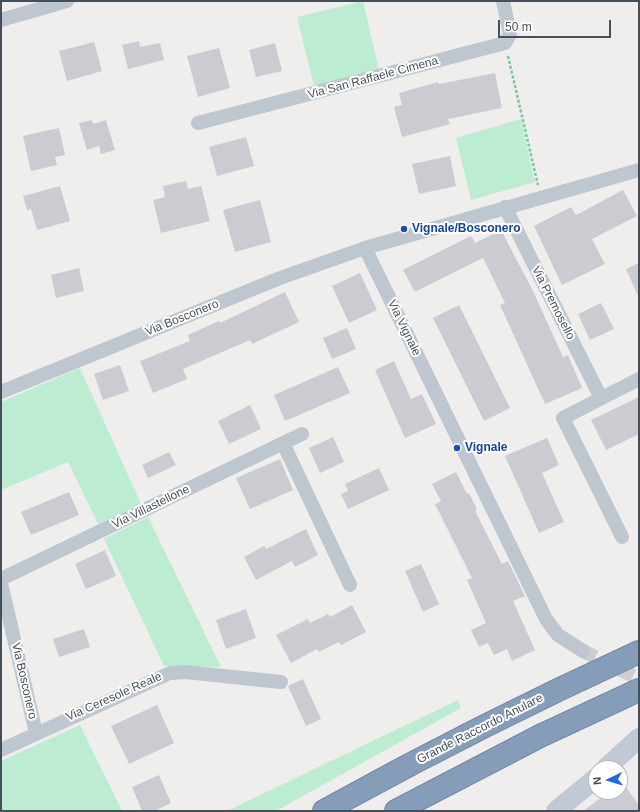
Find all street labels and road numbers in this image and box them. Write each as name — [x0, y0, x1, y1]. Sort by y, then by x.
street label: Via San Raffaele Cimena — [306, 54, 440, 102]
street label: Via Premosello — [528, 264, 578, 342]
street label: Via Bosconero — [143, 297, 221, 339]
street label: Via Vignale — [384, 298, 424, 358]
street label: Via Villastellone — [110, 482, 192, 532]
street label: Via Bosconero — [8, 641, 40, 721]
street label: Via Ceresole Reale — [64, 669, 164, 725]
street label: Grande Raccordo Anulare — [415, 691, 545, 767]

